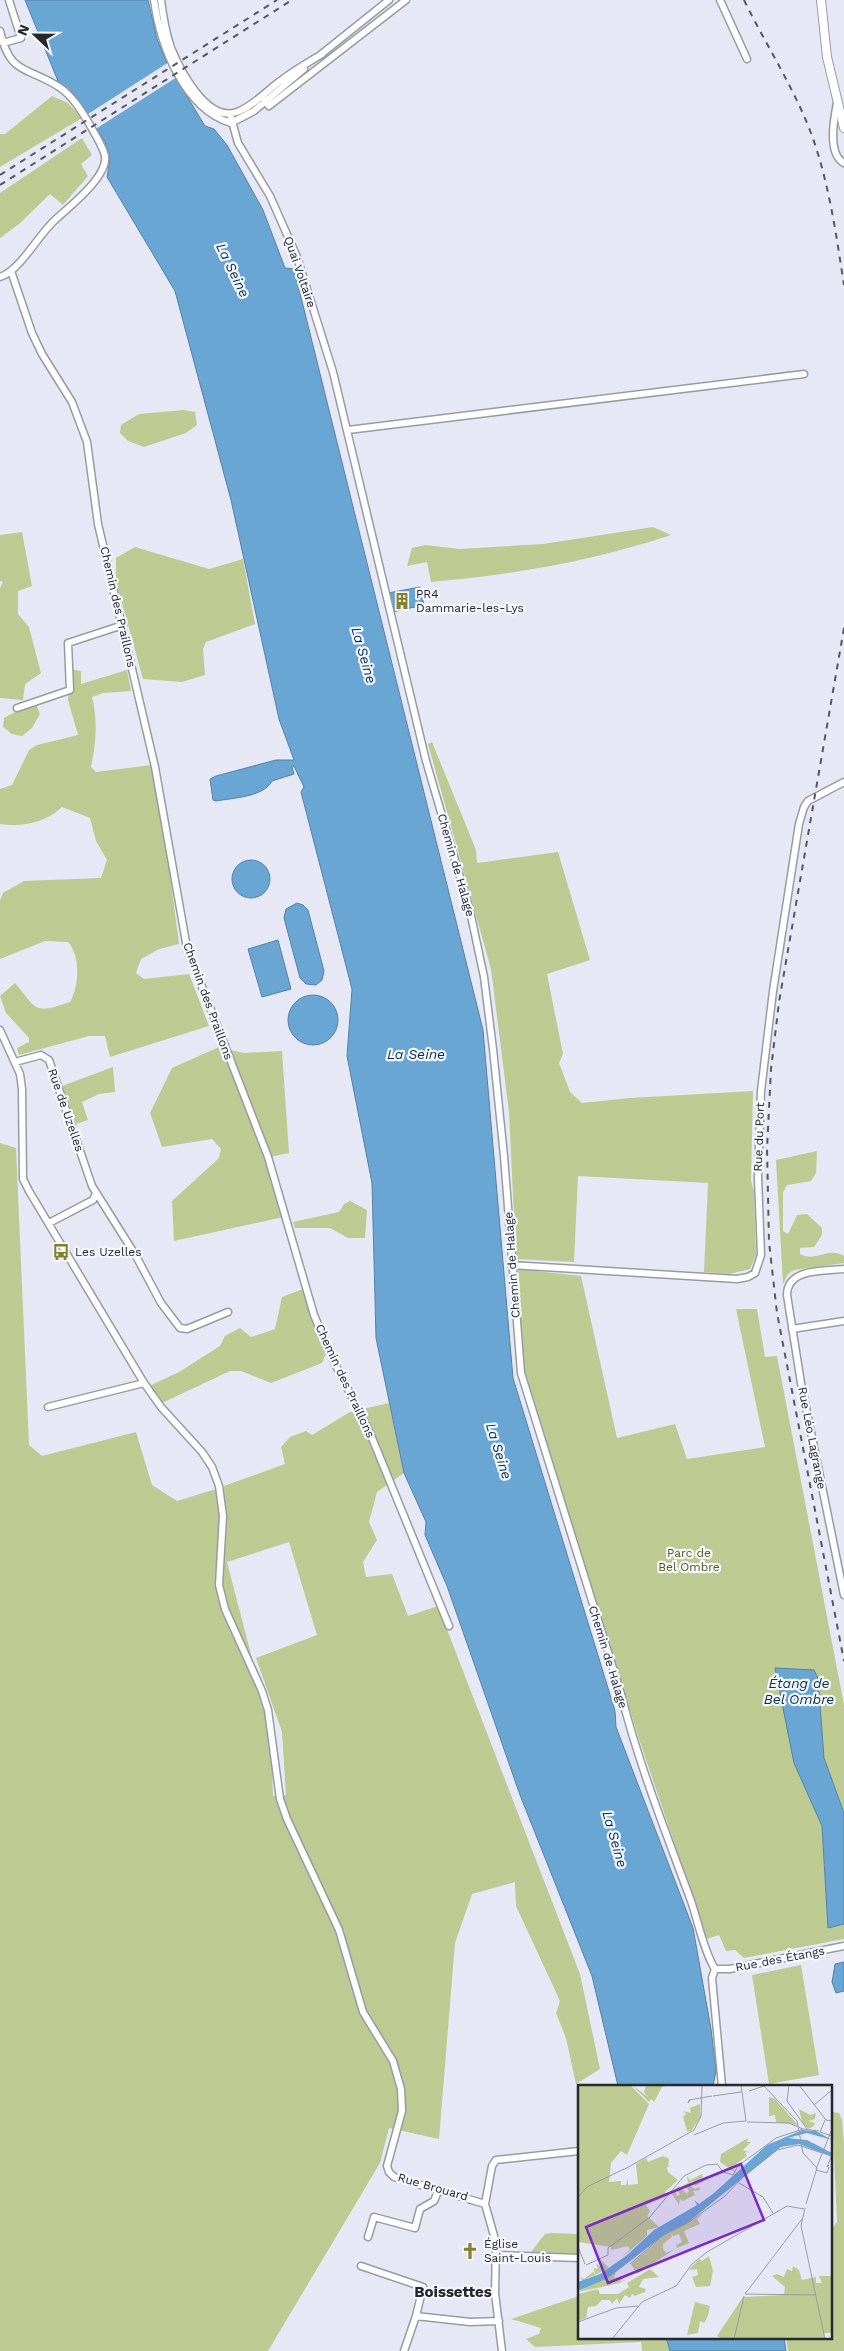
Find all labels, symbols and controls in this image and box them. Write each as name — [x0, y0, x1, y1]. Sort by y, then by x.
north arrow — [10, 10, 60, 60]
text: N — [14, 22, 32, 38]
street label: Quai Voltaire — [281, 234, 319, 310]
water label: La Seine — [213, 240, 253, 300]
street label: Chemin des Praillons — [97, 545, 139, 669]
place label: PR4 Dammarie-les-Lys — [416, 587, 524, 615]
building icon: PR4 Dammarie-les-Lys — [392, 591, 412, 611]
water label: La Seine — [348, 625, 380, 685]
street label: Chemin de Halage — [435, 812, 477, 918]
street label: Chemin des Praillons — [180, 940, 236, 1062]
water label: La Seine — [387, 1046, 445, 1062]
street label: Rue de Uzelles — [45, 1067, 87, 1153]
street label: Rue du Port — [751, 1102, 767, 1172]
street label: Chemin de Halage — [501, 1211, 523, 1319]
bus stop icon: Les Uzelles — [51, 1242, 71, 1262]
place label: Les Uzelles — [75, 1245, 142, 1259]
street label: Chemin des Praillons — [312, 1322, 378, 1440]
street label: Rue Léo Lagrange — [795, 1386, 829, 1490]
water label: La Seine — [483, 1421, 515, 1481]
park label: Parc de Bel Ombre — [658, 1546, 720, 1574]
street label: Chemin de Halage — [586, 1604, 630, 1710]
water label: Étang de Bel Ombre — [764, 1675, 834, 1707]
water label: La Seine — [599, 1809, 631, 1869]
street label: Rue des Étangs — [734, 1943, 826, 1975]
inset map — [578, 2085, 832, 2338]
street label: Rue Brouard — [396, 2170, 470, 2204]
place label: Église Saint-Louis — [484, 2237, 551, 2265]
church icon: Église Saint-Louis — [460, 2241, 480, 2261]
district label: Boissettes — [414, 2283, 492, 2301]

